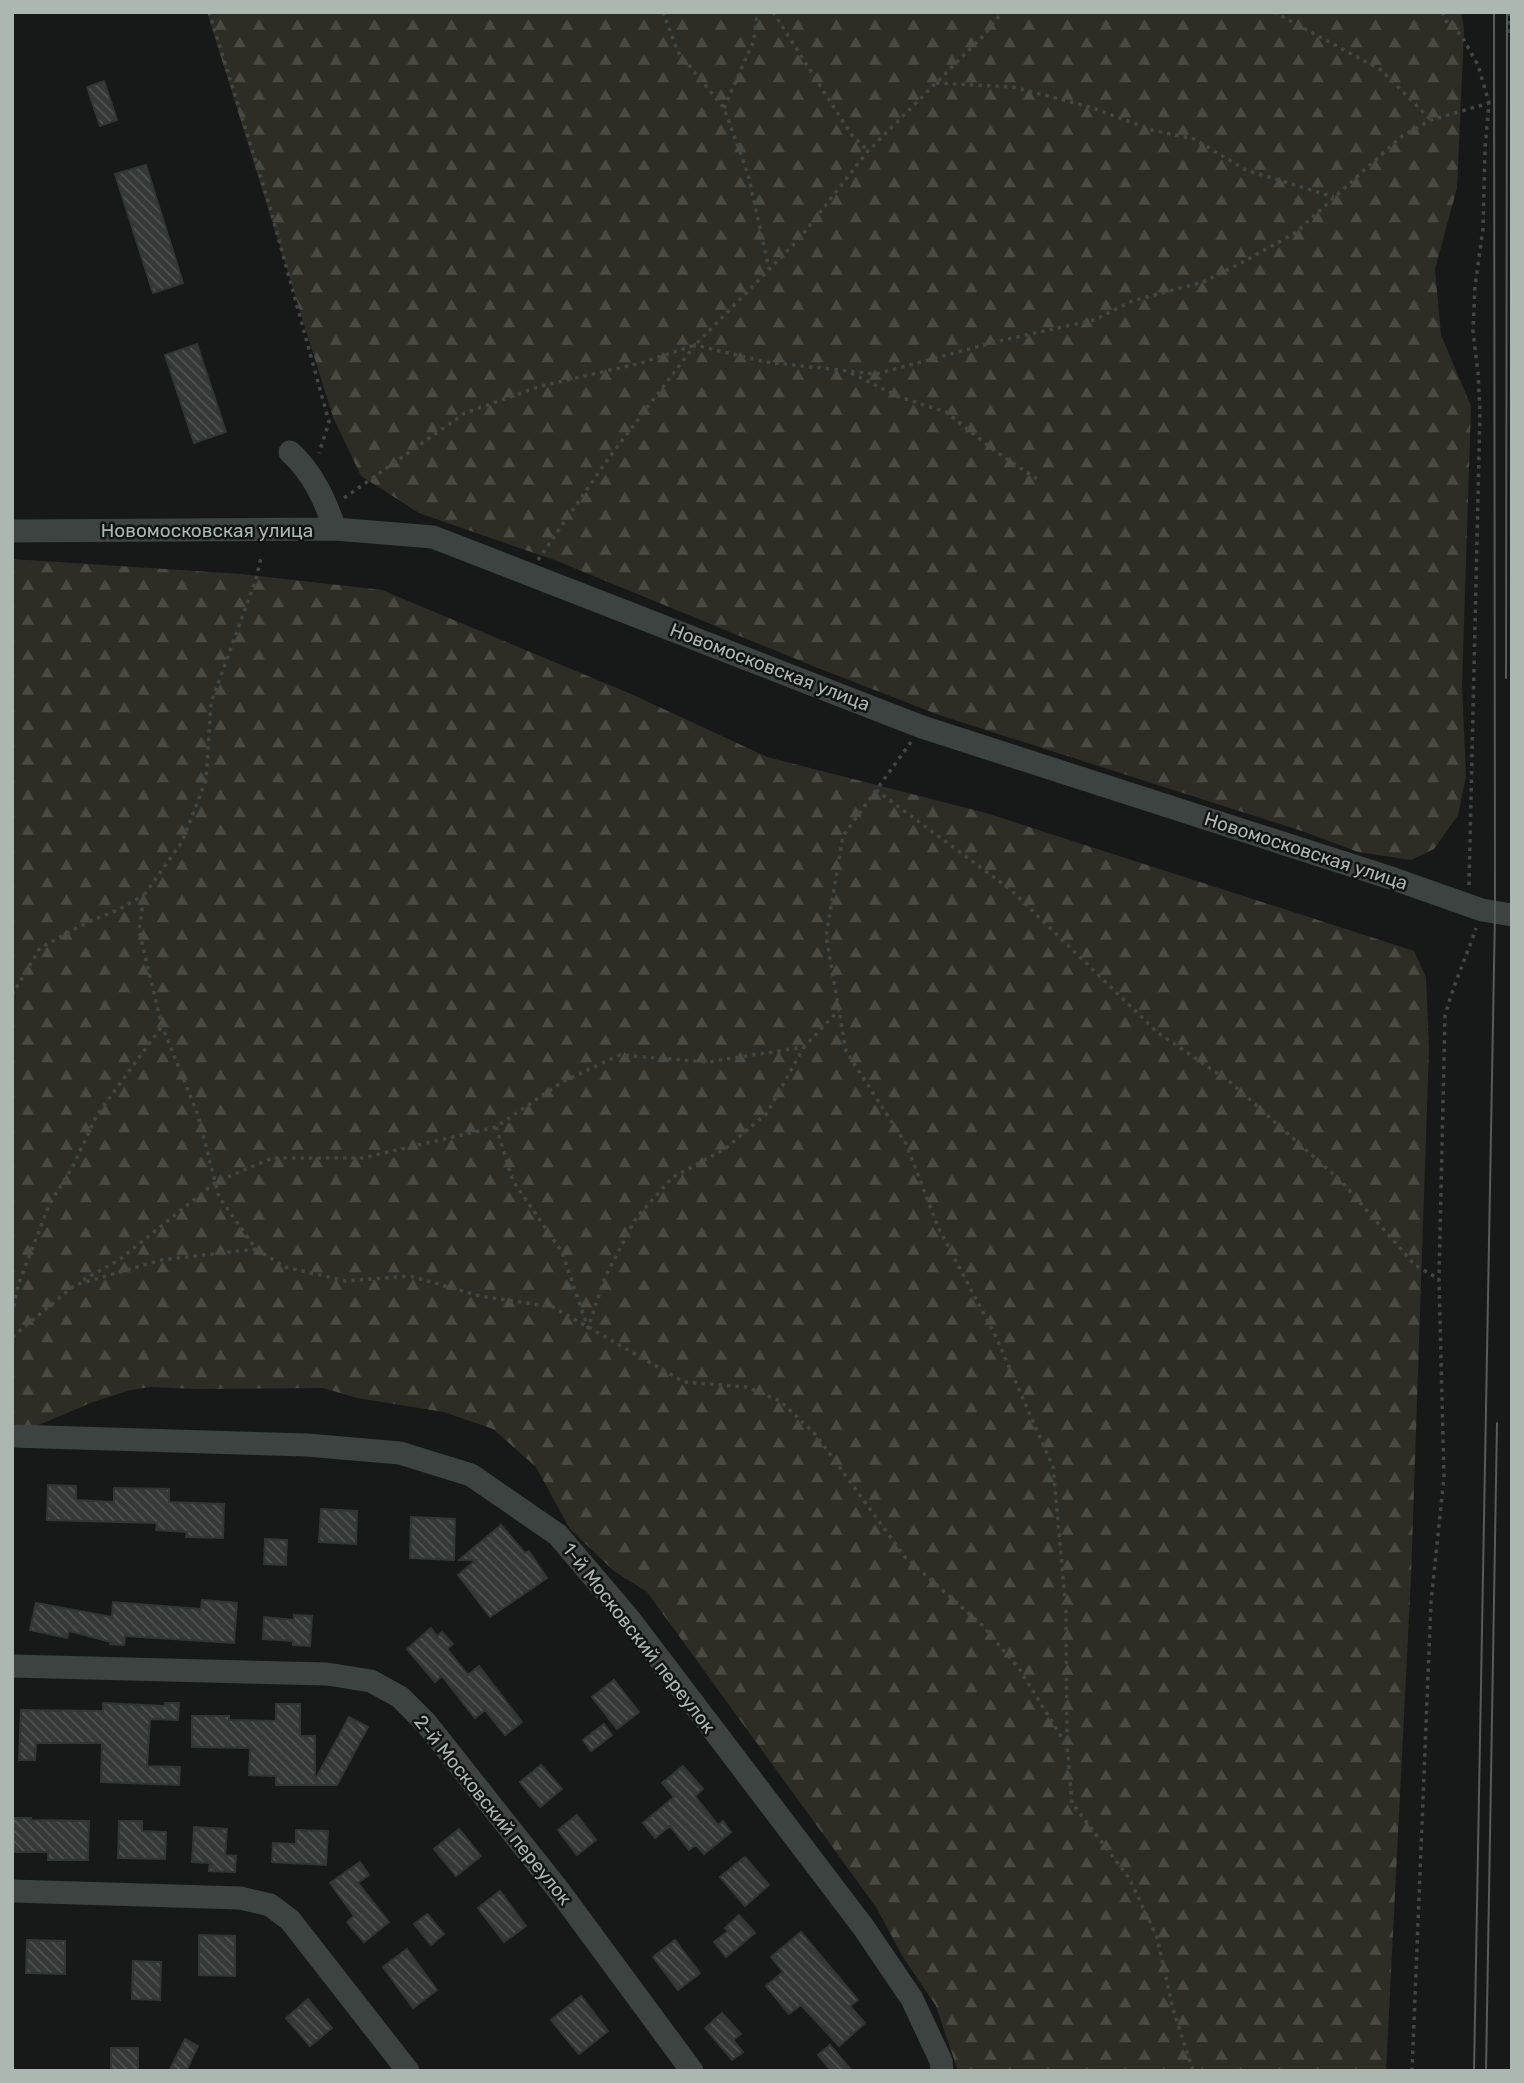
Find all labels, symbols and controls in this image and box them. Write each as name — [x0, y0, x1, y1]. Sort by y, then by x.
street label: Новомосковская улица — [101, 519, 313, 542]
street label: Новомосковская улица — [667, 618, 873, 716]
street label: Новомосковская улица — [1201, 807, 1411, 895]
street label: 1-й Московский переулок — [558, 1538, 720, 1738]
street label: 2-й Московский переулок — [409, 1710, 577, 1910]

